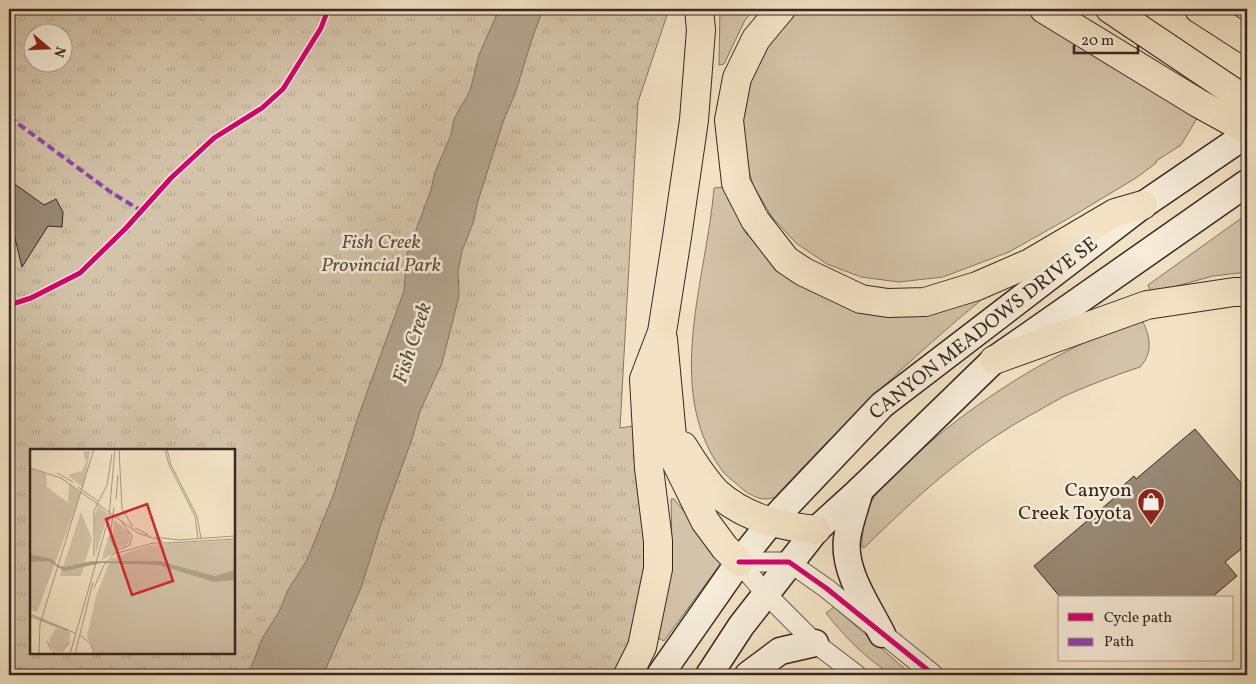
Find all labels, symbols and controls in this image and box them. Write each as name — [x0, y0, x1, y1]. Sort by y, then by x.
north arrow — [22, 22, 72, 72]
scale bar — [1074, 22, 1137, 54]
text: 20 m — [1081, 31, 1114, 52]
text: N — [48, 44, 70, 60]
park label: Fish Creek Provincial Park — [321, 229, 441, 280]
street label: CANYON MEADOWS DRIVE SE — [864, 231, 1104, 427]
water label: Fish Creek — [386, 298, 440, 387]
inset map — [30, 449, 235, 654]
place label: Canyon Creek Toyota — [1018, 477, 1132, 528]
shop icon: Canyon Creek Toyota — [1136, 487, 1166, 526]
legend — [1058, 596, 1234, 662]
text: Cycle path — [1104, 608, 1172, 629]
text: Path — [1104, 632, 1134, 653]

